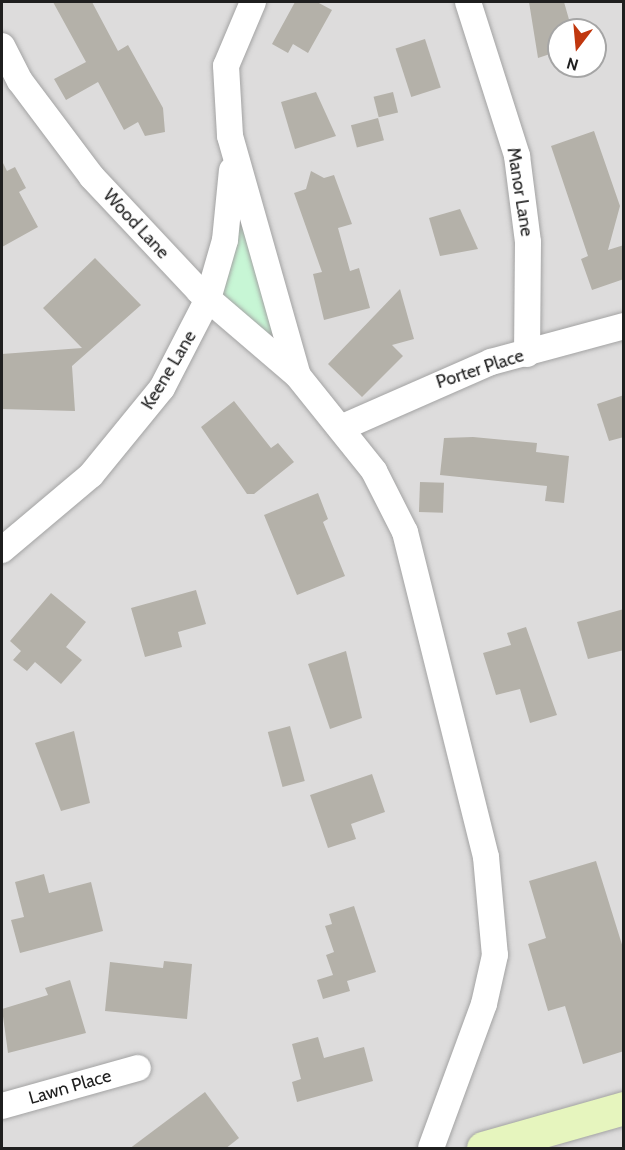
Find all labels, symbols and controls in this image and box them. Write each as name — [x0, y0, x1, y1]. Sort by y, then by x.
north arrow — [547, 18, 607, 78]
text: N — [564, 53, 581, 75]
street label: Manor Lane — [502, 146, 538, 238]
street label: Wood Lane — [98, 185, 174, 263]
street label: Keene Lane — [137, 327, 201, 413]
street label: Porter Place — [433, 345, 527, 393]
street label: Lawn Place — [26, 1065, 114, 1109]

